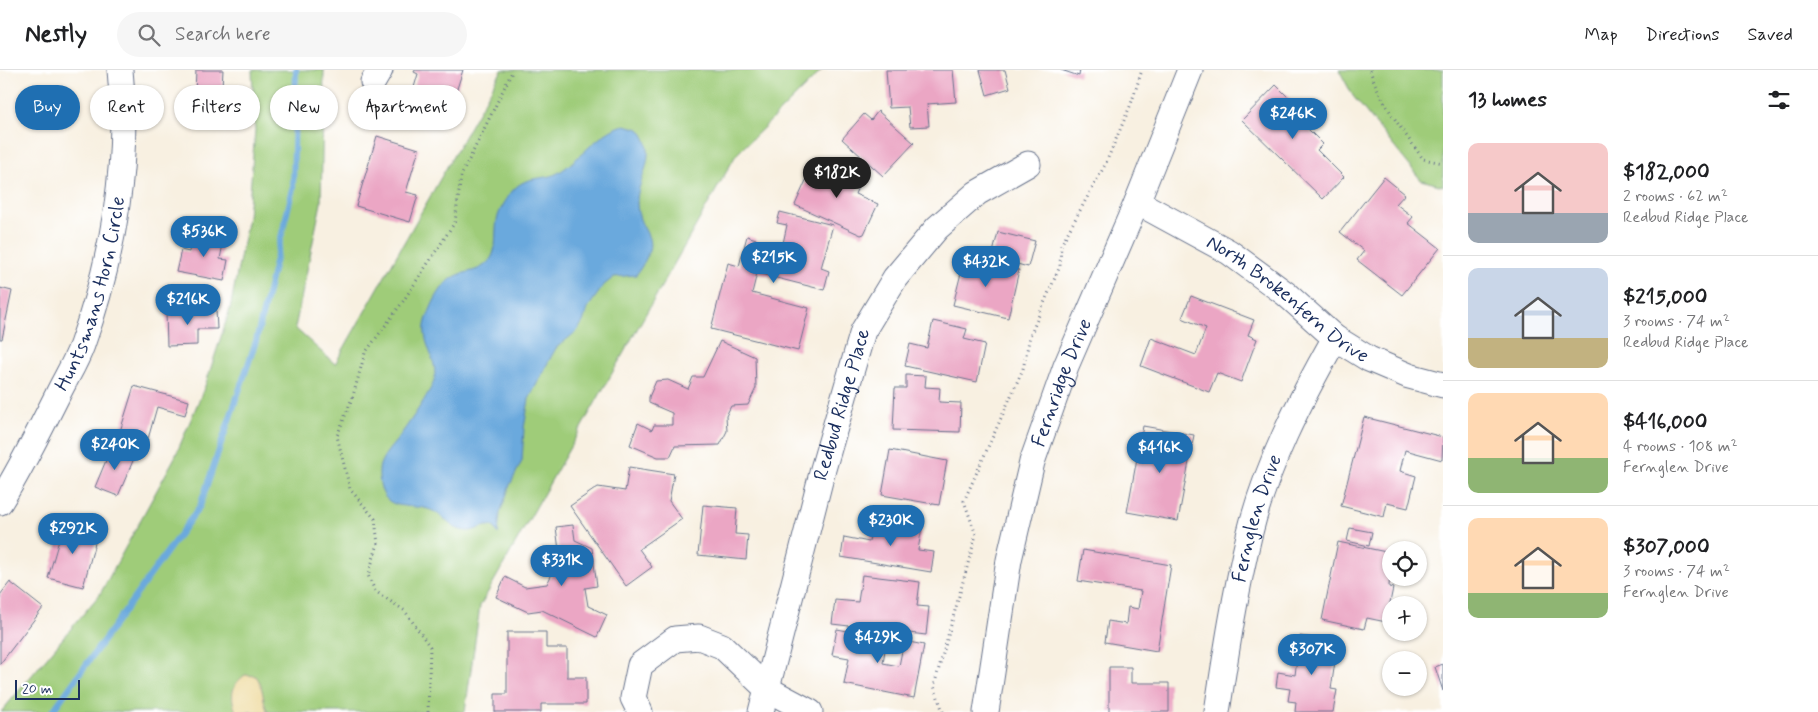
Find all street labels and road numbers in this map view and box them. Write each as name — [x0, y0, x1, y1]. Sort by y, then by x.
street label: Huntsmans Horn Circle — [48, 195, 132, 396]
street label: North Brokenfern Drive — [1202, 229, 1374, 369]
street label: Fernridge Drive — [1025, 314, 1098, 451]
street label: Redbud Ridge Place — [807, 325, 877, 483]
street label: Fernglen Drive — [1226, 450, 1288, 585]

